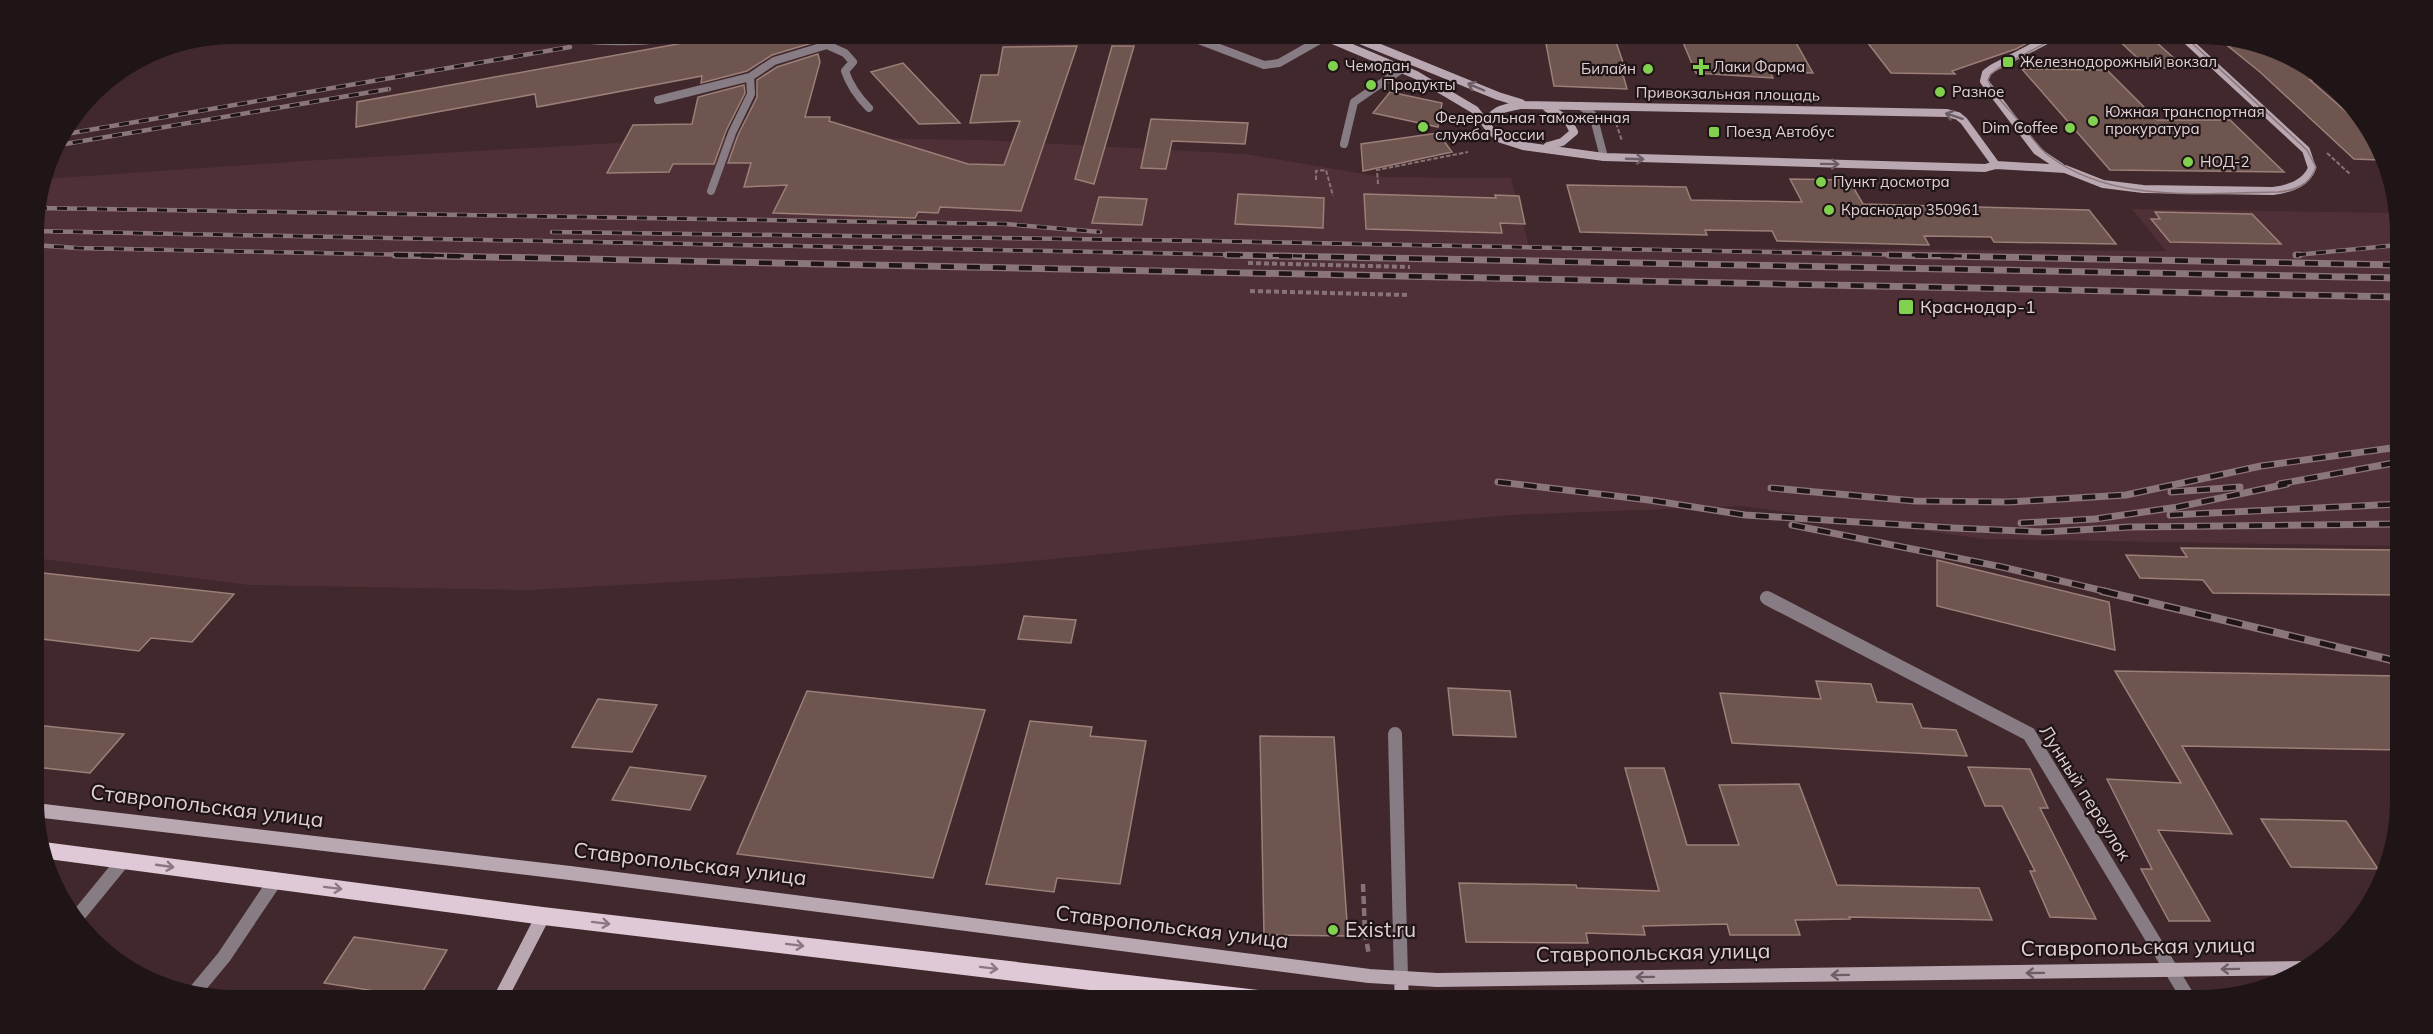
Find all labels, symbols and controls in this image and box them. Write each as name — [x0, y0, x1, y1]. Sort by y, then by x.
place label: Железнодорожный вокзал — [2020, 52, 2217, 71]
marker: Железнодорожный вокзал — [2001, 55, 2015, 69]
place label: Чемодан — [1345, 56, 1410, 75]
place label: Лаки Фарма — [1713, 57, 1805, 76]
marker: Чемодан — [1326, 59, 1340, 73]
place label: Билайн — [1581, 59, 1636, 78]
marker: Лаки Фарма — [1694, 60, 1708, 74]
marker: Билайн — [1641, 62, 1655, 76]
place label: Продукты — [1383, 75, 1456, 94]
marker: Продукты — [1364, 78, 1378, 92]
one-way arrow — [1467, 81, 1486, 92]
street label: Привокзальная площадь — [1636, 82, 1820, 105]
place label: Разное — [1952, 82, 2004, 101]
marker: Разное — [1933, 85, 1947, 99]
place label: Южная транспортная прокуратура — [2105, 102, 2265, 138]
place label: Федеральная таможенная служба России — [1435, 108, 1630, 144]
one-way arrow — [1944, 110, 1963, 121]
marker: Южная транспортная прокуратура — [2086, 114, 2100, 128]
place label: Dim Coffee — [1982, 118, 2058, 137]
marker: Федеральная таможенная служба России — [1416, 120, 1430, 134]
marker: Dim Coffee — [2063, 121, 2077, 135]
place label: Поезд Автобус — [1726, 122, 1835, 141]
marker: Поезд Автобус — [1707, 125, 1721, 139]
place label: НОД-2 — [2200, 152, 2249, 171]
one-way arrow — [1625, 153, 1645, 164]
marker: НОД-2 — [2181, 155, 2195, 169]
one-way arrow — [1820, 158, 1840, 170]
place label: Пункт досмотра — [1833, 172, 1950, 191]
marker: Пункт досмотра — [1814, 175, 1828, 189]
place label: Краснодар 350961 — [1841, 200, 1980, 219]
marker: Краснодар 350961 — [1822, 203, 1836, 217]
place label: Краснодар-1 — [1920, 295, 2036, 318]
marker: Краснодар-1 — [1897, 298, 1915, 316]
street label: Лунный переулок — [2035, 721, 2136, 865]
street label: Ставропольская улица — [89, 778, 325, 832]
street label: Ставропольская улица — [572, 836, 808, 890]
one-way arrow — [154, 861, 174, 872]
one-way arrow — [323, 883, 343, 894]
street label: Ставропольская улица — [1054, 899, 1290, 953]
place label: Exist.ru — [1345, 916, 1416, 942]
one-way arrow — [591, 917, 611, 928]
marker: Exist.ru — [1326, 923, 1340, 937]
street label: Ставропольская улица — [2020, 931, 2256, 961]
street label: Ставропольская улица — [1535, 937, 1771, 967]
one-way arrow — [785, 940, 804, 951]
one-way arrow — [978, 963, 998, 974]
one-way arrow — [2220, 963, 2240, 975]
one-way arrow — [2025, 967, 2045, 979]
one-way arrow — [1830, 969, 1850, 981]
one-way arrow — [1635, 972, 1655, 983]

